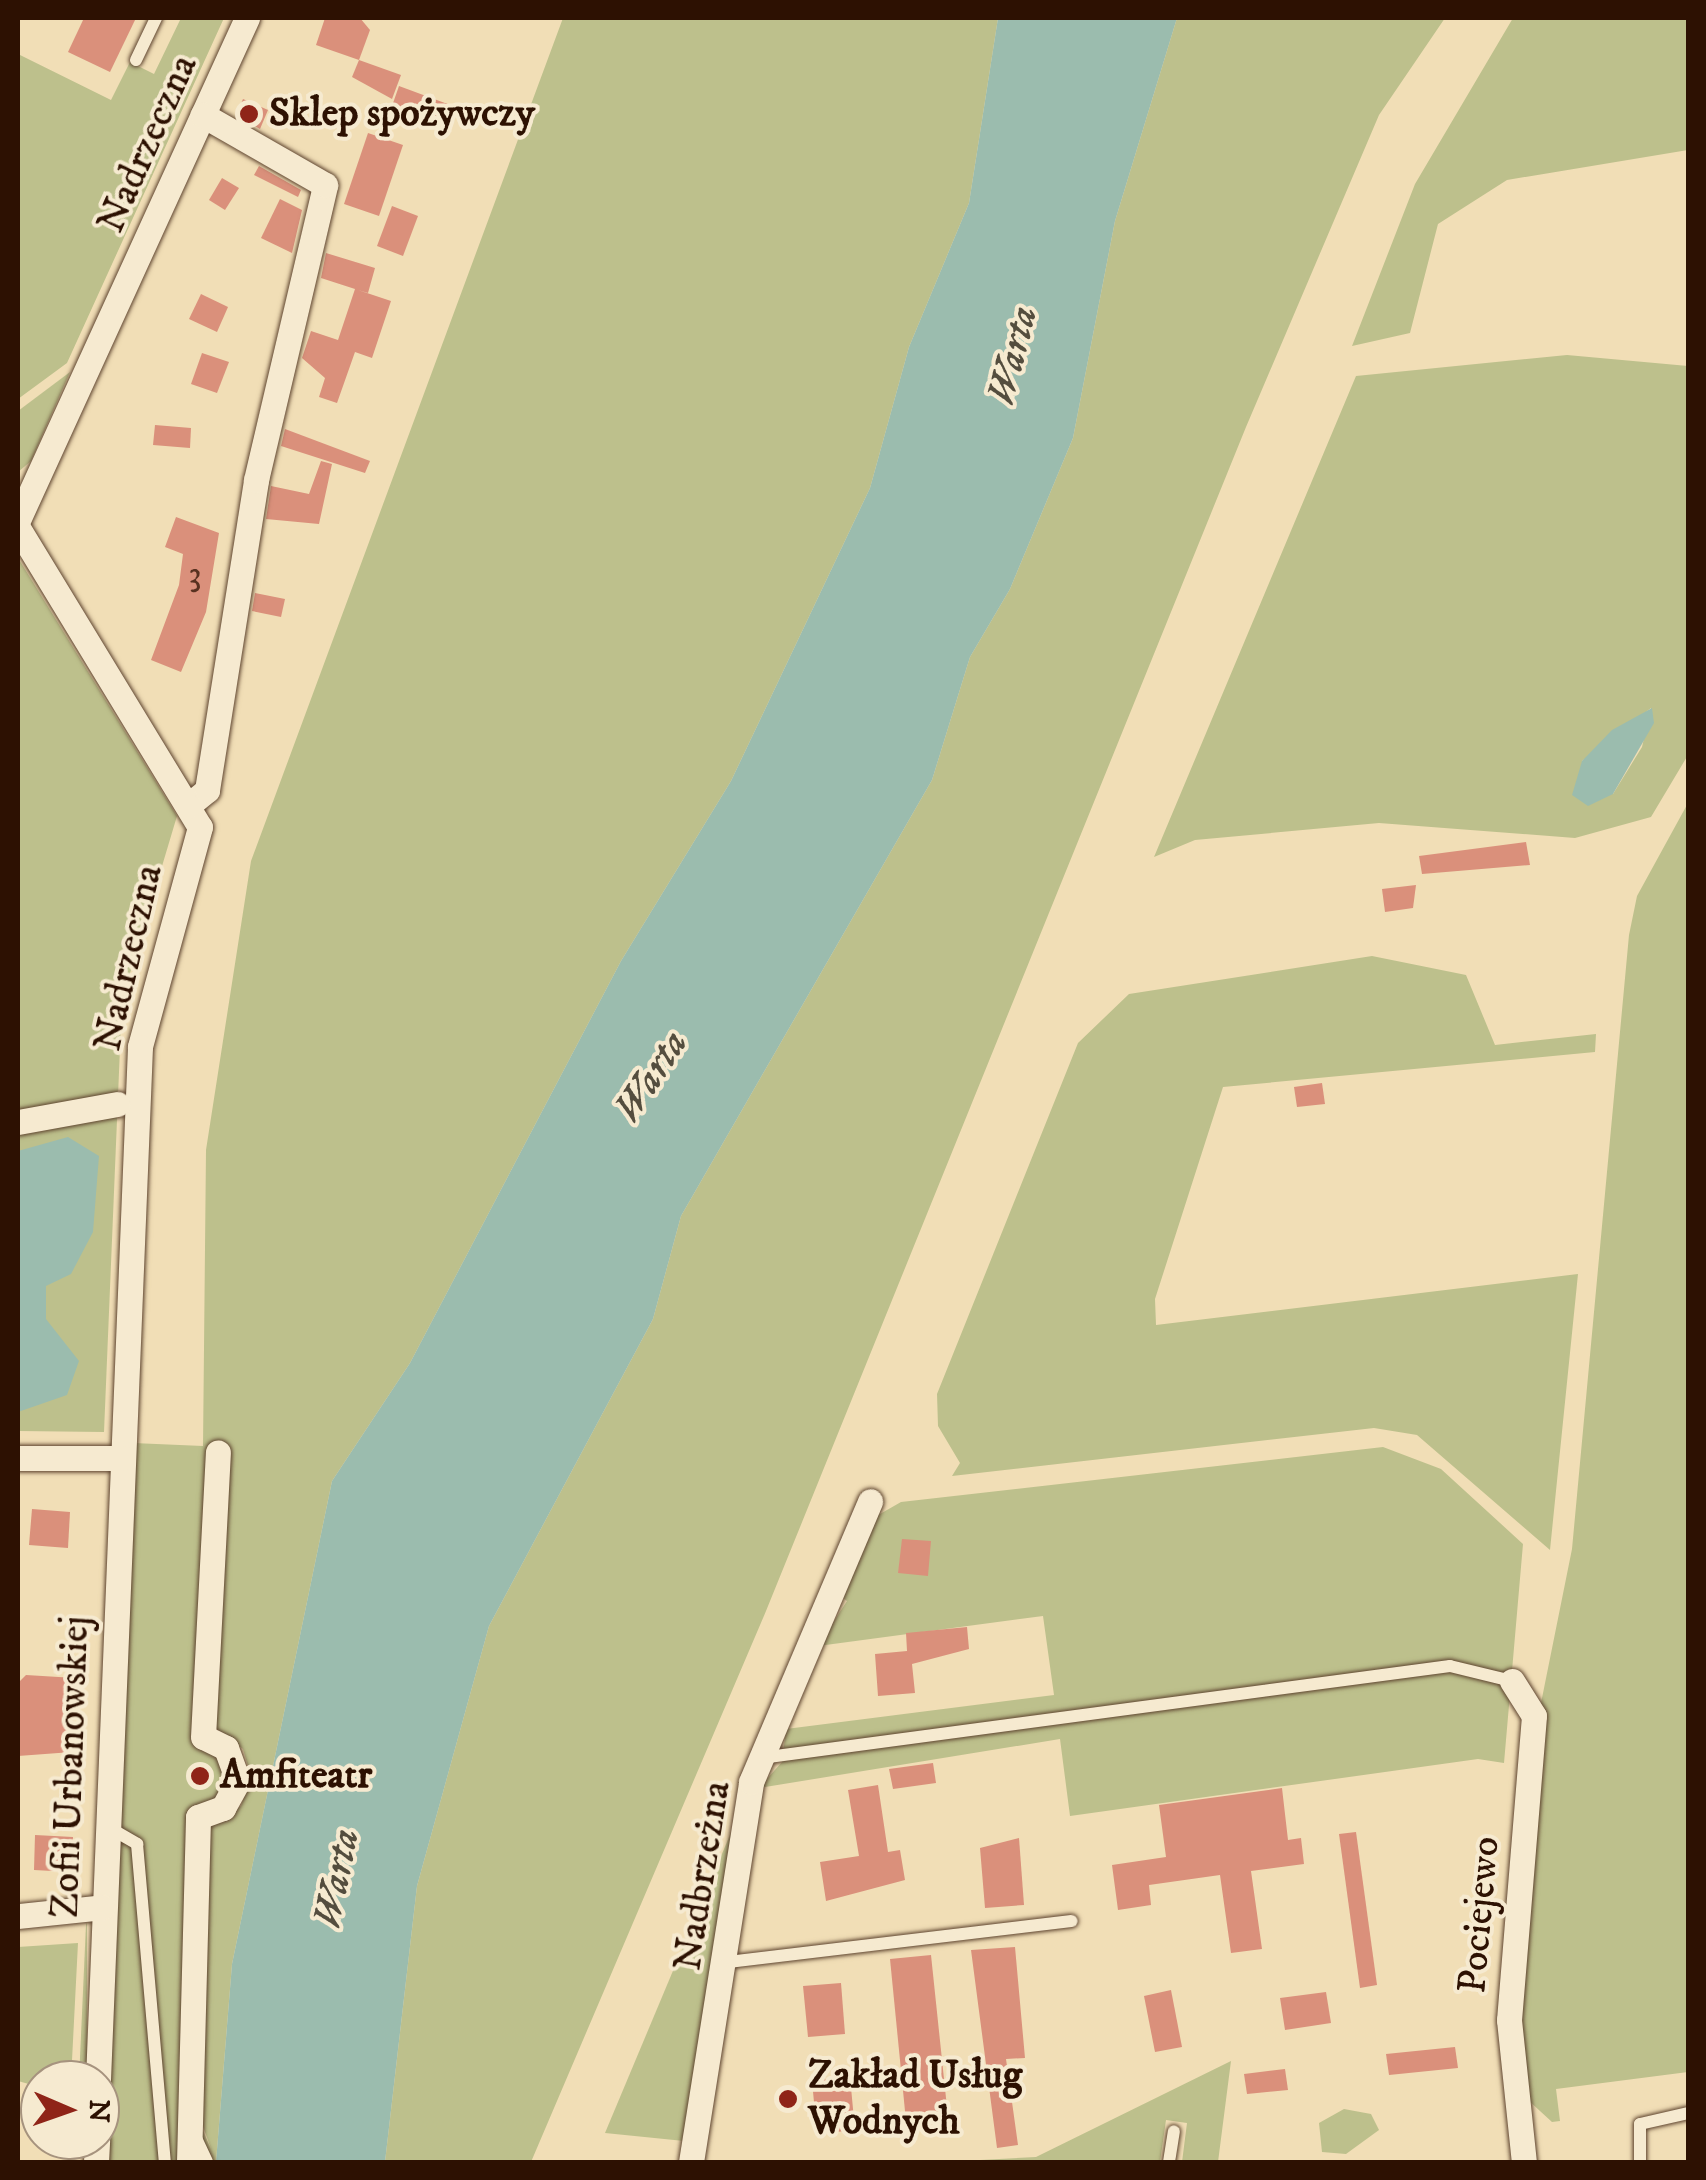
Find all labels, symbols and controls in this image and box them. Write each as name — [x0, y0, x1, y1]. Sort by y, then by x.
street label: Nadrzeczna — [87, 47, 209, 241]
place label: Sklep spożywczy — [269, 90, 535, 138]
marker: Sklep spożywczy — [238, 103, 260, 125]
water label: Warta — [976, 301, 1050, 411]
house number: 3 — [188, 554, 202, 596]
street label: Nadrzeczna — [84, 860, 174, 1056]
water label: Warta — [602, 1021, 700, 1133]
street label: Zofii Urbanowskiej — [42, 1615, 100, 1919]
place label: Amfiteatr — [220, 1752, 372, 1800]
marker: Amfiteatr — [189, 1765, 211, 1787]
street label: Nadbrzeżna — [664, 1778, 742, 1974]
water label: Warta — [303, 1825, 371, 1933]
street label: Pociejewo — [1449, 1835, 1511, 1995]
place label: Zakład Usług Wodnych — [808, 2052, 1022, 2146]
north arrow — [20, 2060, 120, 2160]
marker: Zakład Usług Wodnych — [777, 2088, 799, 2110]
text: N — [81, 2099, 116, 2123]

